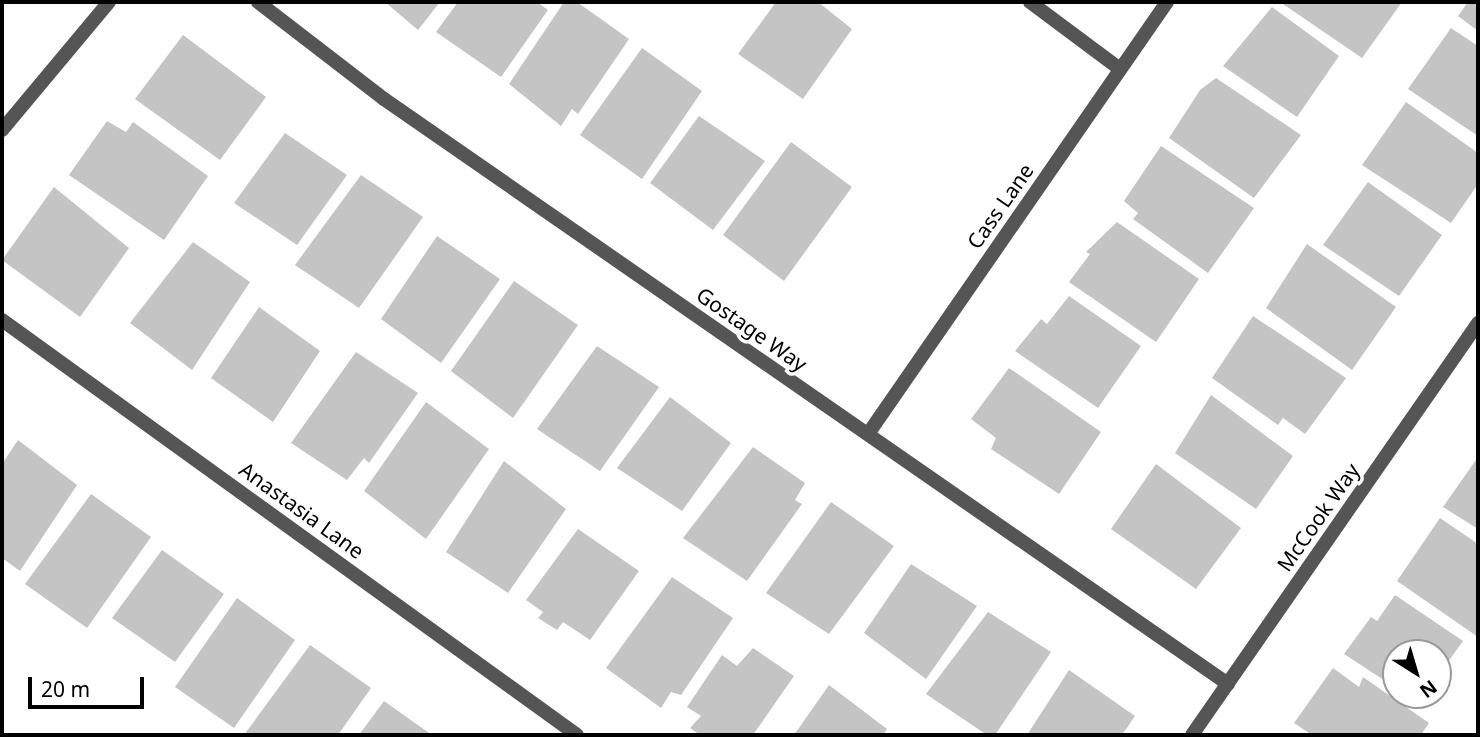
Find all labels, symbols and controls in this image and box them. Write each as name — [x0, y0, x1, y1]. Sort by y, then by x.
street label: Cass Lane — [962, 159, 1038, 253]
street label: Gostage Way — [692, 282, 812, 376]
street label: Anastasia Lane — [235, 456, 369, 564]
street label: McCook Way — [1272, 458, 1364, 576]
north arrow — [1382, 639, 1452, 709]
scale bar — [32, 664, 147, 708]
text: N — [1414, 674, 1442, 704]
text: 20 m — [41, 675, 90, 703]

